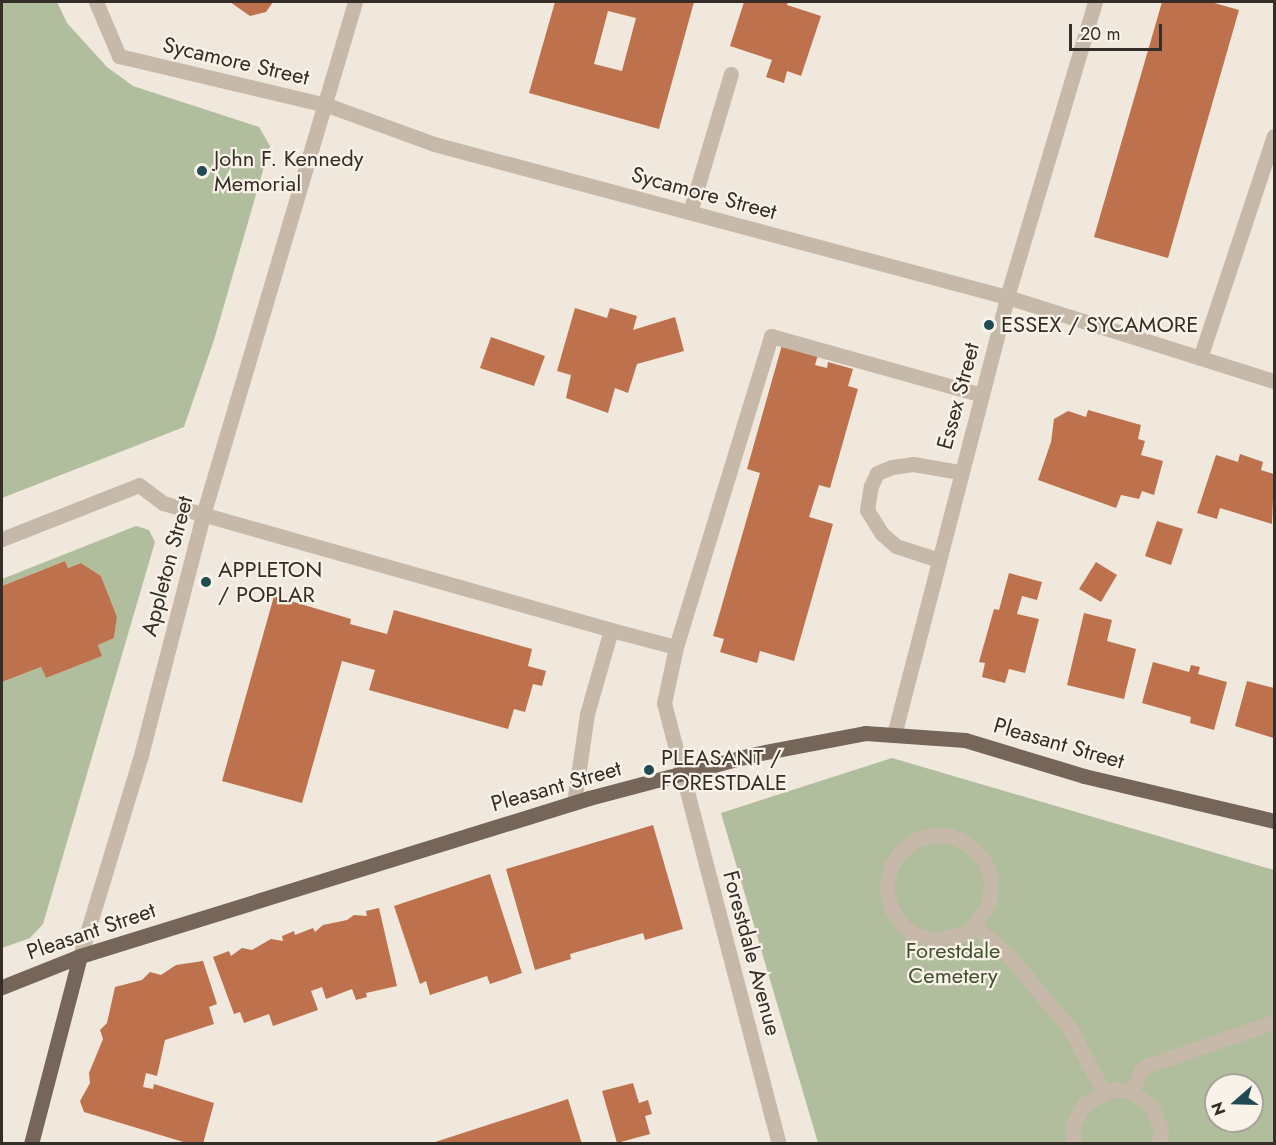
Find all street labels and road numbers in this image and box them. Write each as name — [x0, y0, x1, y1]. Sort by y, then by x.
street label: Sycamore Street — [160, 31, 312, 91]
street label: Sycamore Street — [628, 161, 780, 225]
street label: Essex Street — [931, 340, 985, 452]
street label: Appleton Street — [136, 493, 198, 639]
street label: Pleasant Street — [991, 712, 1127, 774]
street label: Pleasant Street — [488, 755, 624, 817]
street label: Forestdale Avenue — [717, 868, 787, 1038]
street label: Pleasant Street — [23, 897, 159, 965]

